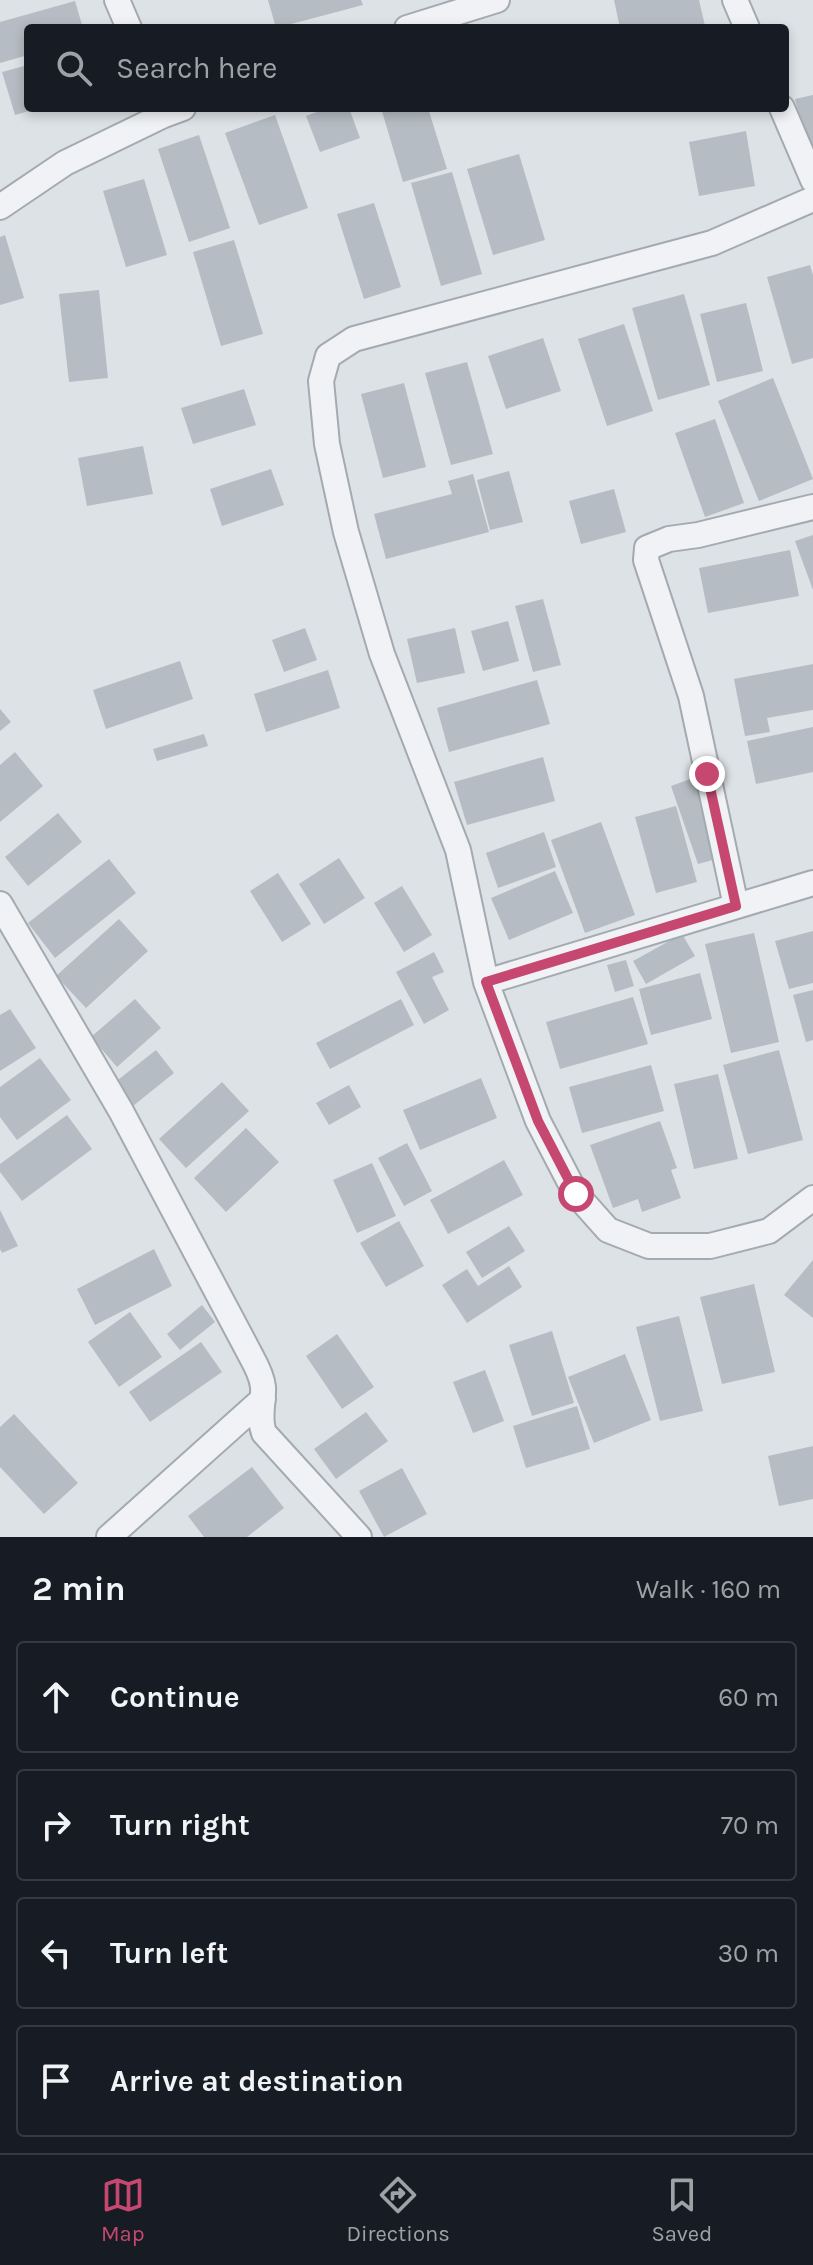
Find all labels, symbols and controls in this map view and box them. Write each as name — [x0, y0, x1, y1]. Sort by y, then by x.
search box — [24, 24, 789, 112]
icon: search — [52, 46, 96, 90]
text: Search here — [116, 50, 277, 86]
route end — [689, 756, 725, 792]
route start — [558, 1176, 594, 1212]
text: 2 min — [32, 1569, 126, 1609]
text: Walk · 160 m — [636, 1574, 781, 1605]
icon: ahead — [34, 1675, 78, 1719]
text: Continue — [110, 1679, 240, 1715]
text: 60 m — [718, 1682, 779, 1713]
icon: right — [34, 1803, 78, 1847]
text: Turn right — [110, 1807, 250, 1843]
text: 70 m — [721, 1810, 779, 1841]
icon: left — [34, 1931, 78, 1975]
text: Turn left — [110, 1935, 228, 1971]
text: 30 m — [718, 1938, 779, 1969]
icon: arrive — [34, 2059, 78, 2103]
text: Arrive at destination — [110, 2063, 404, 2099]
tab: Map — [101, 2173, 145, 2247]
tab: Directions — [346, 2173, 450, 2247]
tab: Saved — [651, 2173, 712, 2247]

